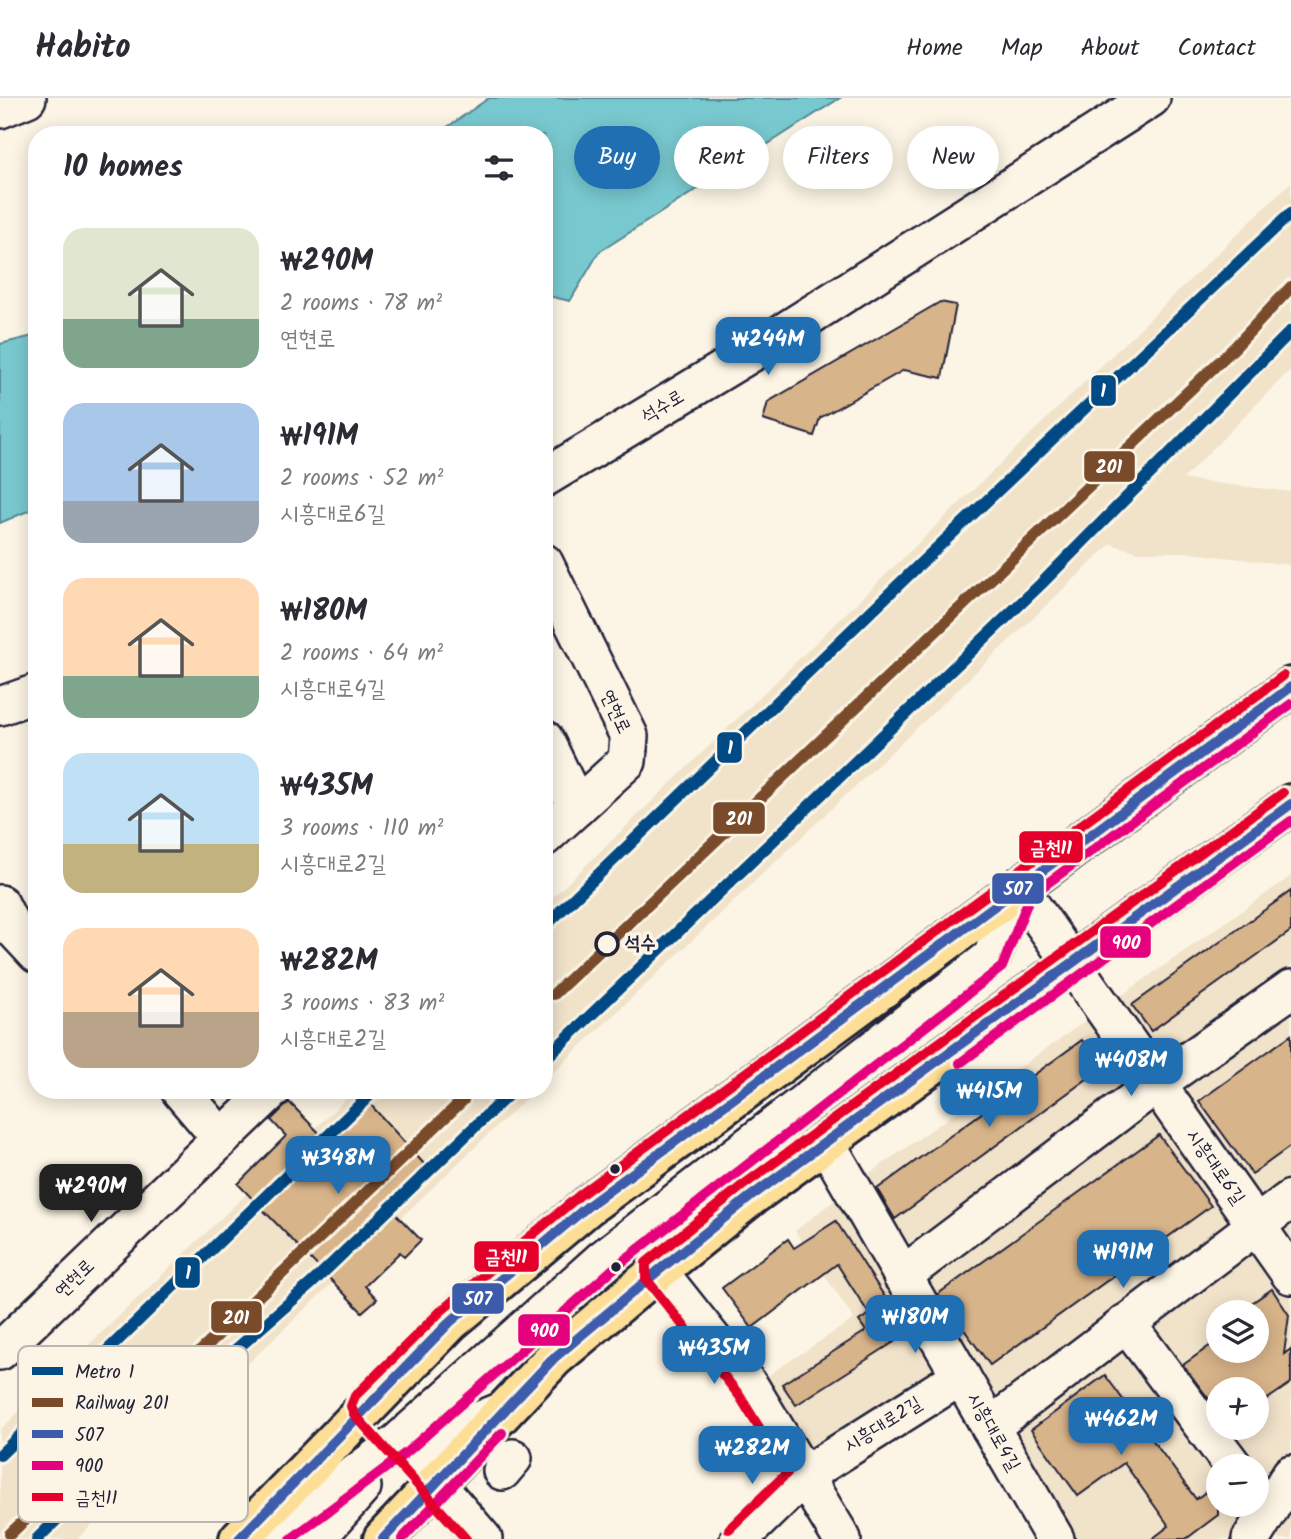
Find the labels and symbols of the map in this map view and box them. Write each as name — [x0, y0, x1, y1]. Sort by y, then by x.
pin: ₩244M — [719, 317, 817, 377]
line badge: 1 — [1090, 374, 1117, 407]
text: 1 — [1100, 377, 1106, 407]
street label: 석수로 — [636, 382, 690, 432]
line badge: 201 — [1083, 450, 1136, 483]
text: 201 — [1096, 453, 1123, 483]
street label: 연현로 — [592, 685, 638, 739]
line badge: 1 — [716, 731, 743, 764]
text: 1 — [727, 734, 733, 764]
line badge: 201 — [712, 801, 766, 835]
text: 201 — [726, 805, 753, 835]
line badge: 금천11 — [1018, 830, 1084, 864]
text: 금천11 — [1030, 834, 1072, 864]
line badge: 507 — [991, 872, 1045, 905]
text: 507 — [1003, 875, 1033, 905]
line badge: 900 — [1099, 925, 1152, 959]
place label: 석수 — [624, 929, 656, 959]
text: 900 — [1111, 929, 1141, 959]
marker: 석수 — [595, 932, 619, 956]
pin: ₩408M — [1082, 1038, 1180, 1098]
pin: ₩415M — [940, 1070, 1038, 1129]
street label: 시흥대로6길 — [1178, 1123, 1252, 1211]
pin: ₩348M — [289, 1136, 387, 1196]
unlabelled marker — [608, 1162, 622, 1176]
pin: ₩290M — [42, 1164, 140, 1224]
pin: ₩191M — [1074, 1230, 1172, 1290]
line badge: 금천11 — [473, 1240, 540, 1273]
text: 금천11 — [485, 1243, 527, 1273]
street label: 연현로 — [48, 1252, 102, 1306]
line badge: 1 — [174, 1256, 201, 1289]
text: 1 — [185, 1259, 191, 1289]
unlabelled marker — [609, 1260, 623, 1274]
line badge: 507 — [451, 1282, 505, 1315]
text: 507 — [463, 1285, 493, 1315]
pin: ₩180M — [866, 1296, 964, 1355]
line badge: 201 — [210, 1300, 263, 1334]
text: 201 — [223, 1304, 250, 1334]
line badge: 900 — [517, 1313, 571, 1347]
text: 900 — [529, 1317, 559, 1347]
pin: ₩435M — [665, 1326, 763, 1386]
legend — [18, 1346, 248, 1522]
text: Metro 1 — [75, 1358, 134, 1388]
street label: 시흥대로4길 — [958, 1387, 1028, 1477]
text: Railway 201 — [75, 1389, 169, 1419]
street label: 시흥대로2길 — [838, 1389, 928, 1461]
pin: ₩462M — [1072, 1398, 1170, 1457]
text: 507 — [75, 1421, 105, 1451]
pin: ₩282M — [703, 1426, 801, 1486]
text: 900 — [75, 1452, 103, 1482]
text: 금천11 — [75, 1484, 118, 1514]

